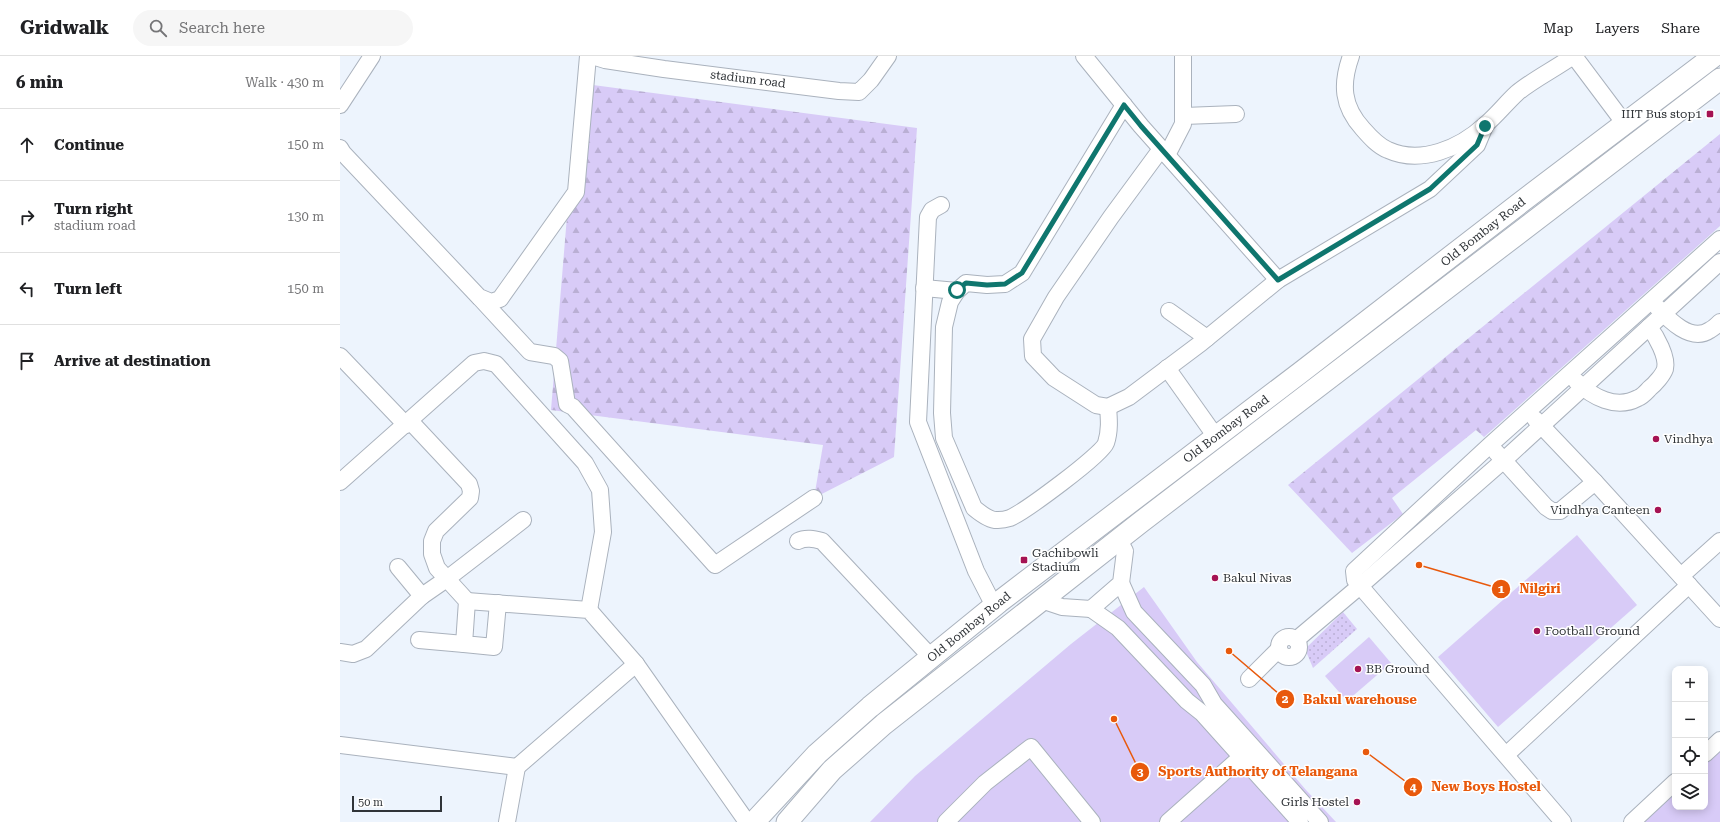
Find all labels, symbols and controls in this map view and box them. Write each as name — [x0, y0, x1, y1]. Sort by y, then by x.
search box — [133, 10, 413, 46]
text: Gridwalk — [20, 16, 109, 39]
icon: search — [147, 17, 169, 39]
text: Search here — [179, 19, 265, 37]
text: Map — [1543, 20, 1573, 36]
text: Layers — [1595, 20, 1639, 36]
text: Share — [1661, 20, 1700, 36]
street label: stadium road — [710, 67, 787, 91]
text: 6 min — [16, 72, 63, 92]
text: Walk · 430 m — [245, 75, 324, 90]
place label: IIIT Bus stop1 — [1621, 107, 1702, 121]
marker: IIIT Bus stop1 — [1705, 109, 1715, 119]
route end — [1476, 117, 1494, 135]
icon: ahead — [16, 134, 38, 156]
text: Continue — [54, 136, 124, 154]
text: 150 m — [287, 137, 324, 152]
street label: Old Bombay Road — [1438, 194, 1528, 269]
text: Turn right — [54, 200, 133, 218]
icon: right — [16, 206, 38, 228]
text: 130 m — [287, 209, 324, 224]
text: stadium road — [54, 218, 136, 233]
icon: left — [16, 278, 38, 300]
text: Turn left — [54, 280, 122, 298]
text: 150 m — [287, 281, 324, 296]
route start — [948, 281, 966, 299]
icon: arrive — [16, 350, 38, 372]
text: Arrive at destination — [54, 352, 210, 370]
street label: Old Bombay Road — [1180, 392, 1272, 466]
place label: Vindhya — [1664, 432, 1713, 446]
marker: Vindhya — [1651, 434, 1661, 444]
place label: Vindhya Canteen — [1550, 503, 1650, 517]
marker: Vindhya Canteen — [1653, 505, 1663, 515]
place label: Gachibowli Stadium — [1032, 546, 1099, 574]
marker: Gachibowli Stadium — [1019, 555, 1029, 565]
place label: Bakul Nivas — [1223, 571, 1292, 585]
marker: Bakul Nivas — [1210, 573, 1220, 583]
callout: Nilgiri — [1491, 576, 1569, 601]
text: Nilgiri — [1519, 581, 1561, 596]
text: 1 — [1498, 582, 1505, 596]
street label: Old Bombay Road — [924, 589, 1014, 665]
place label: Football Ground — [1545, 624, 1640, 638]
marker: Football Ground — [1532, 626, 1542, 636]
place label: BB Ground — [1366, 662, 1430, 676]
marker: BB Ground — [1353, 664, 1363, 674]
map controls — [1672, 666, 1708, 810]
button: + — [1672, 666, 1708, 702]
callout: Bakul warehouse — [1275, 687, 1424, 712]
text: 2 — [1282, 692, 1289, 706]
text: Bakul warehouse — [1303, 692, 1417, 707]
button: − — [1672, 702, 1708, 738]
button: locate — [1672, 738, 1708, 774]
callout: Sports Authority of Telangana — [1130, 759, 1366, 784]
text: Sports Authority of Telangana — [1158, 764, 1358, 779]
text: 3 — [1137, 765, 1144, 779]
callout: New Boys Hostel — [1403, 774, 1549, 799]
button: layers — [1672, 774, 1708, 810]
text: New Boys Hostel — [1431, 779, 1542, 794]
text: 4 — [1410, 780, 1417, 794]
scale bar — [352, 794, 442, 813]
place label: Girls Hostel — [1281, 795, 1349, 809]
text: 50 m — [358, 796, 383, 809]
marker: Girls Hostel — [1352, 797, 1362, 807]

